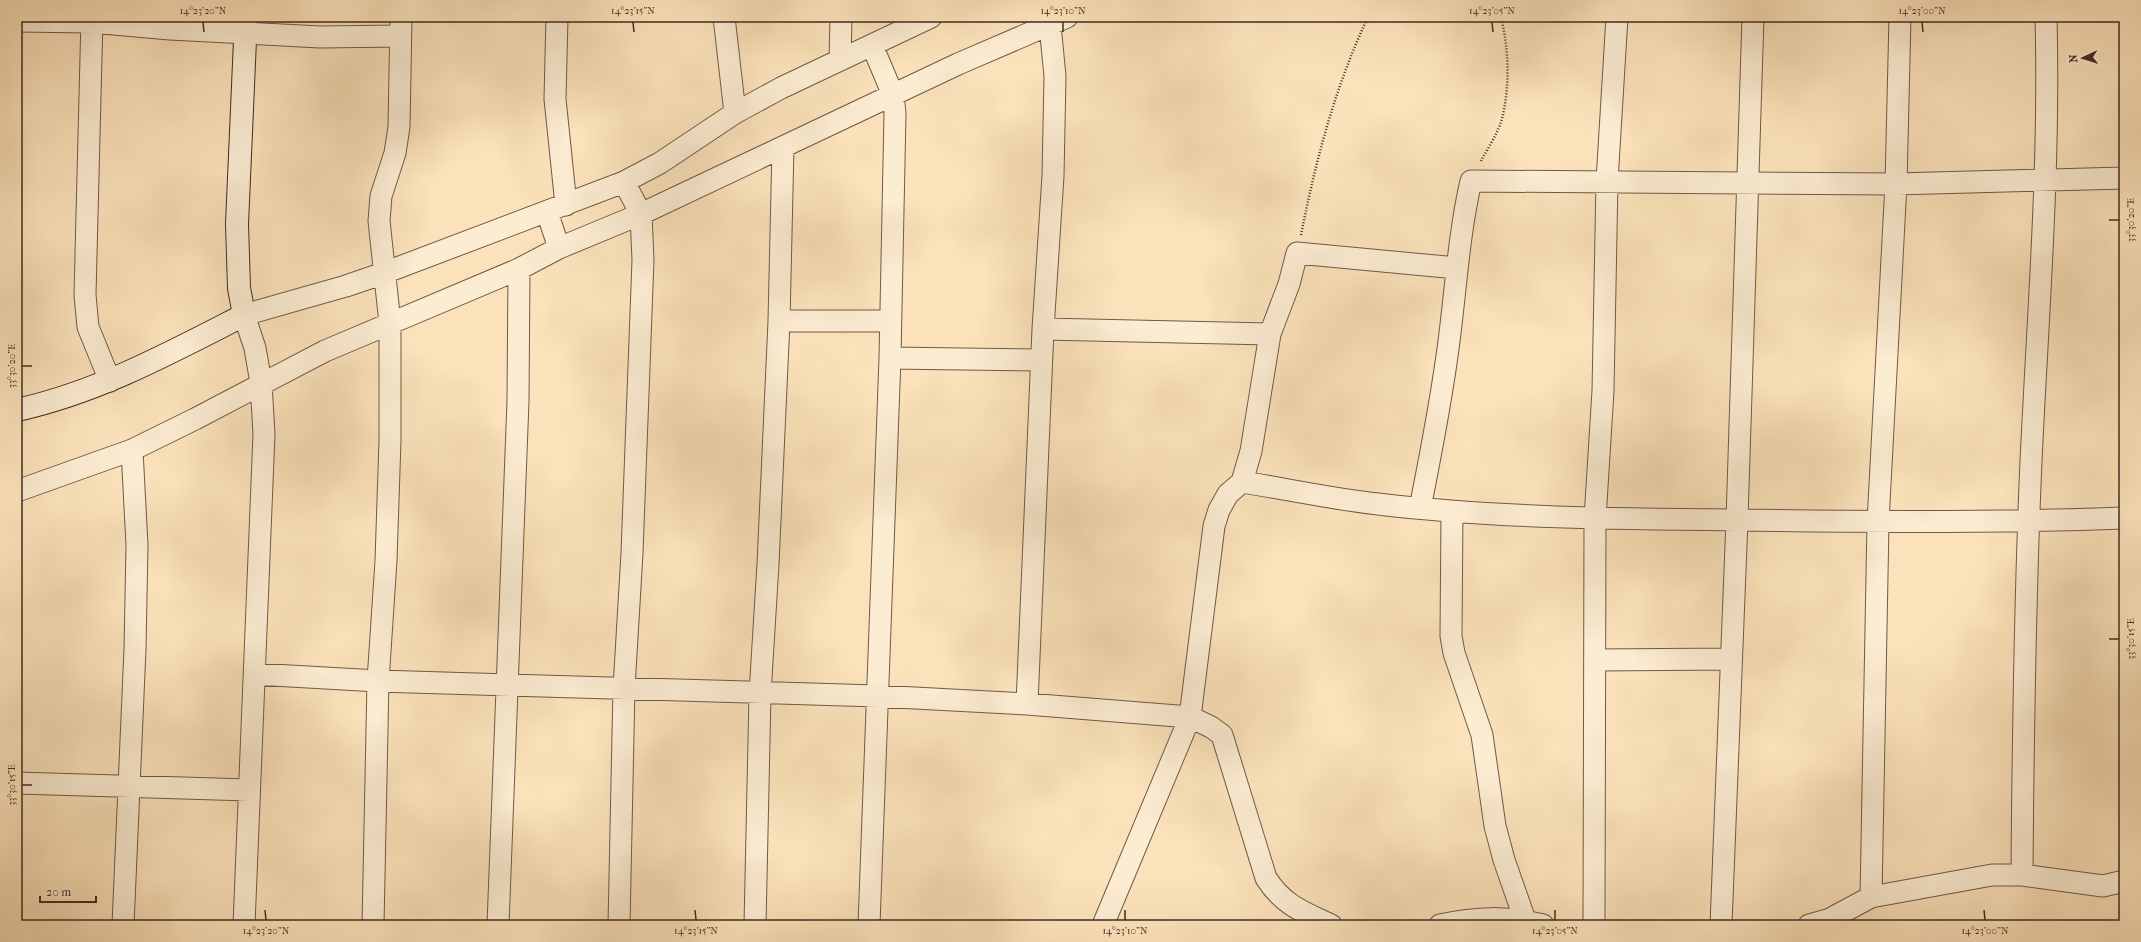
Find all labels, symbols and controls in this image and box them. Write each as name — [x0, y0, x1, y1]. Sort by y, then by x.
text: 14°23'20"N — [180, 5, 227, 17]
text: 14°23'15"N — [611, 5, 655, 17]
text: 14°23'10"N — [1040, 5, 1086, 17]
text: 14°23'05"N — [1469, 5, 1515, 17]
text: 14°23'00"N — [1898, 5, 1946, 17]
north arrow — [2063, 38, 2103, 78]
text: N — [2067, 53, 2080, 63]
text: 33°30'20"E — [2125, 198, 2137, 242]
text: 33°30'20"E — [6, 344, 18, 388]
text: 33°30'15"E — [2125, 618, 2137, 660]
text: 33°30'15"E — [6, 764, 18, 806]
scale bar — [40, 878, 96, 904]
text: 20 m — [46, 885, 71, 899]
text: 14°23'20"N — [243, 925, 290, 937]
text: 14°23'15"N — [674, 925, 718, 937]
text: 14°23'10"N — [1102, 925, 1148, 937]
text: 14°23'05"N — [1532, 925, 1578, 937]
text: 14°23'00"N — [1961, 925, 2009, 937]

